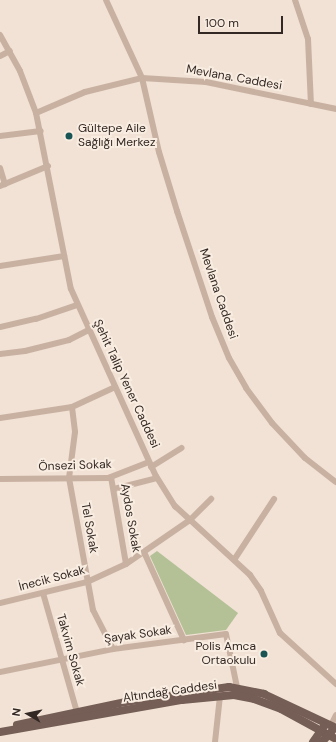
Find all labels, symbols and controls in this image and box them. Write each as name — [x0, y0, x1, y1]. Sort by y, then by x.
scale bar — [200, 8, 285, 34]
text: 100 m — [205, 15, 239, 31]
street label: Mevlana. Caddesi — [185, 62, 283, 94]
place label: Gültepe Aile Sağlığı Merkez — [78, 122, 155, 150]
marker: Gültepe Aile Sağlığı Merkez — [63, 130, 75, 142]
street label: Mevlana Caddesi — [196, 247, 240, 341]
street label: Şehit Talip Yener Caddesi — [90, 317, 162, 451]
street label: Önsezi Sokak — [38, 458, 112, 474]
street label: Aydos Sokak — [117, 482, 143, 554]
street label: Tel Sokak — [77, 502, 101, 554]
street label: İnecik Sokak — [17, 563, 87, 595]
street label: Takvim Sokak — [53, 612, 87, 688]
street label: Şayak Sokak — [103, 623, 173, 647]
place label: Polis Amca Ortaokulu — [195, 640, 256, 668]
marker: Polis Amca Ortaokulu — [259, 649, 269, 659]
street label: Altındağ Caddesi — [122, 678, 218, 706]
north arrow — [8, 694, 48, 734]
text: N — [9, 707, 24, 717]

